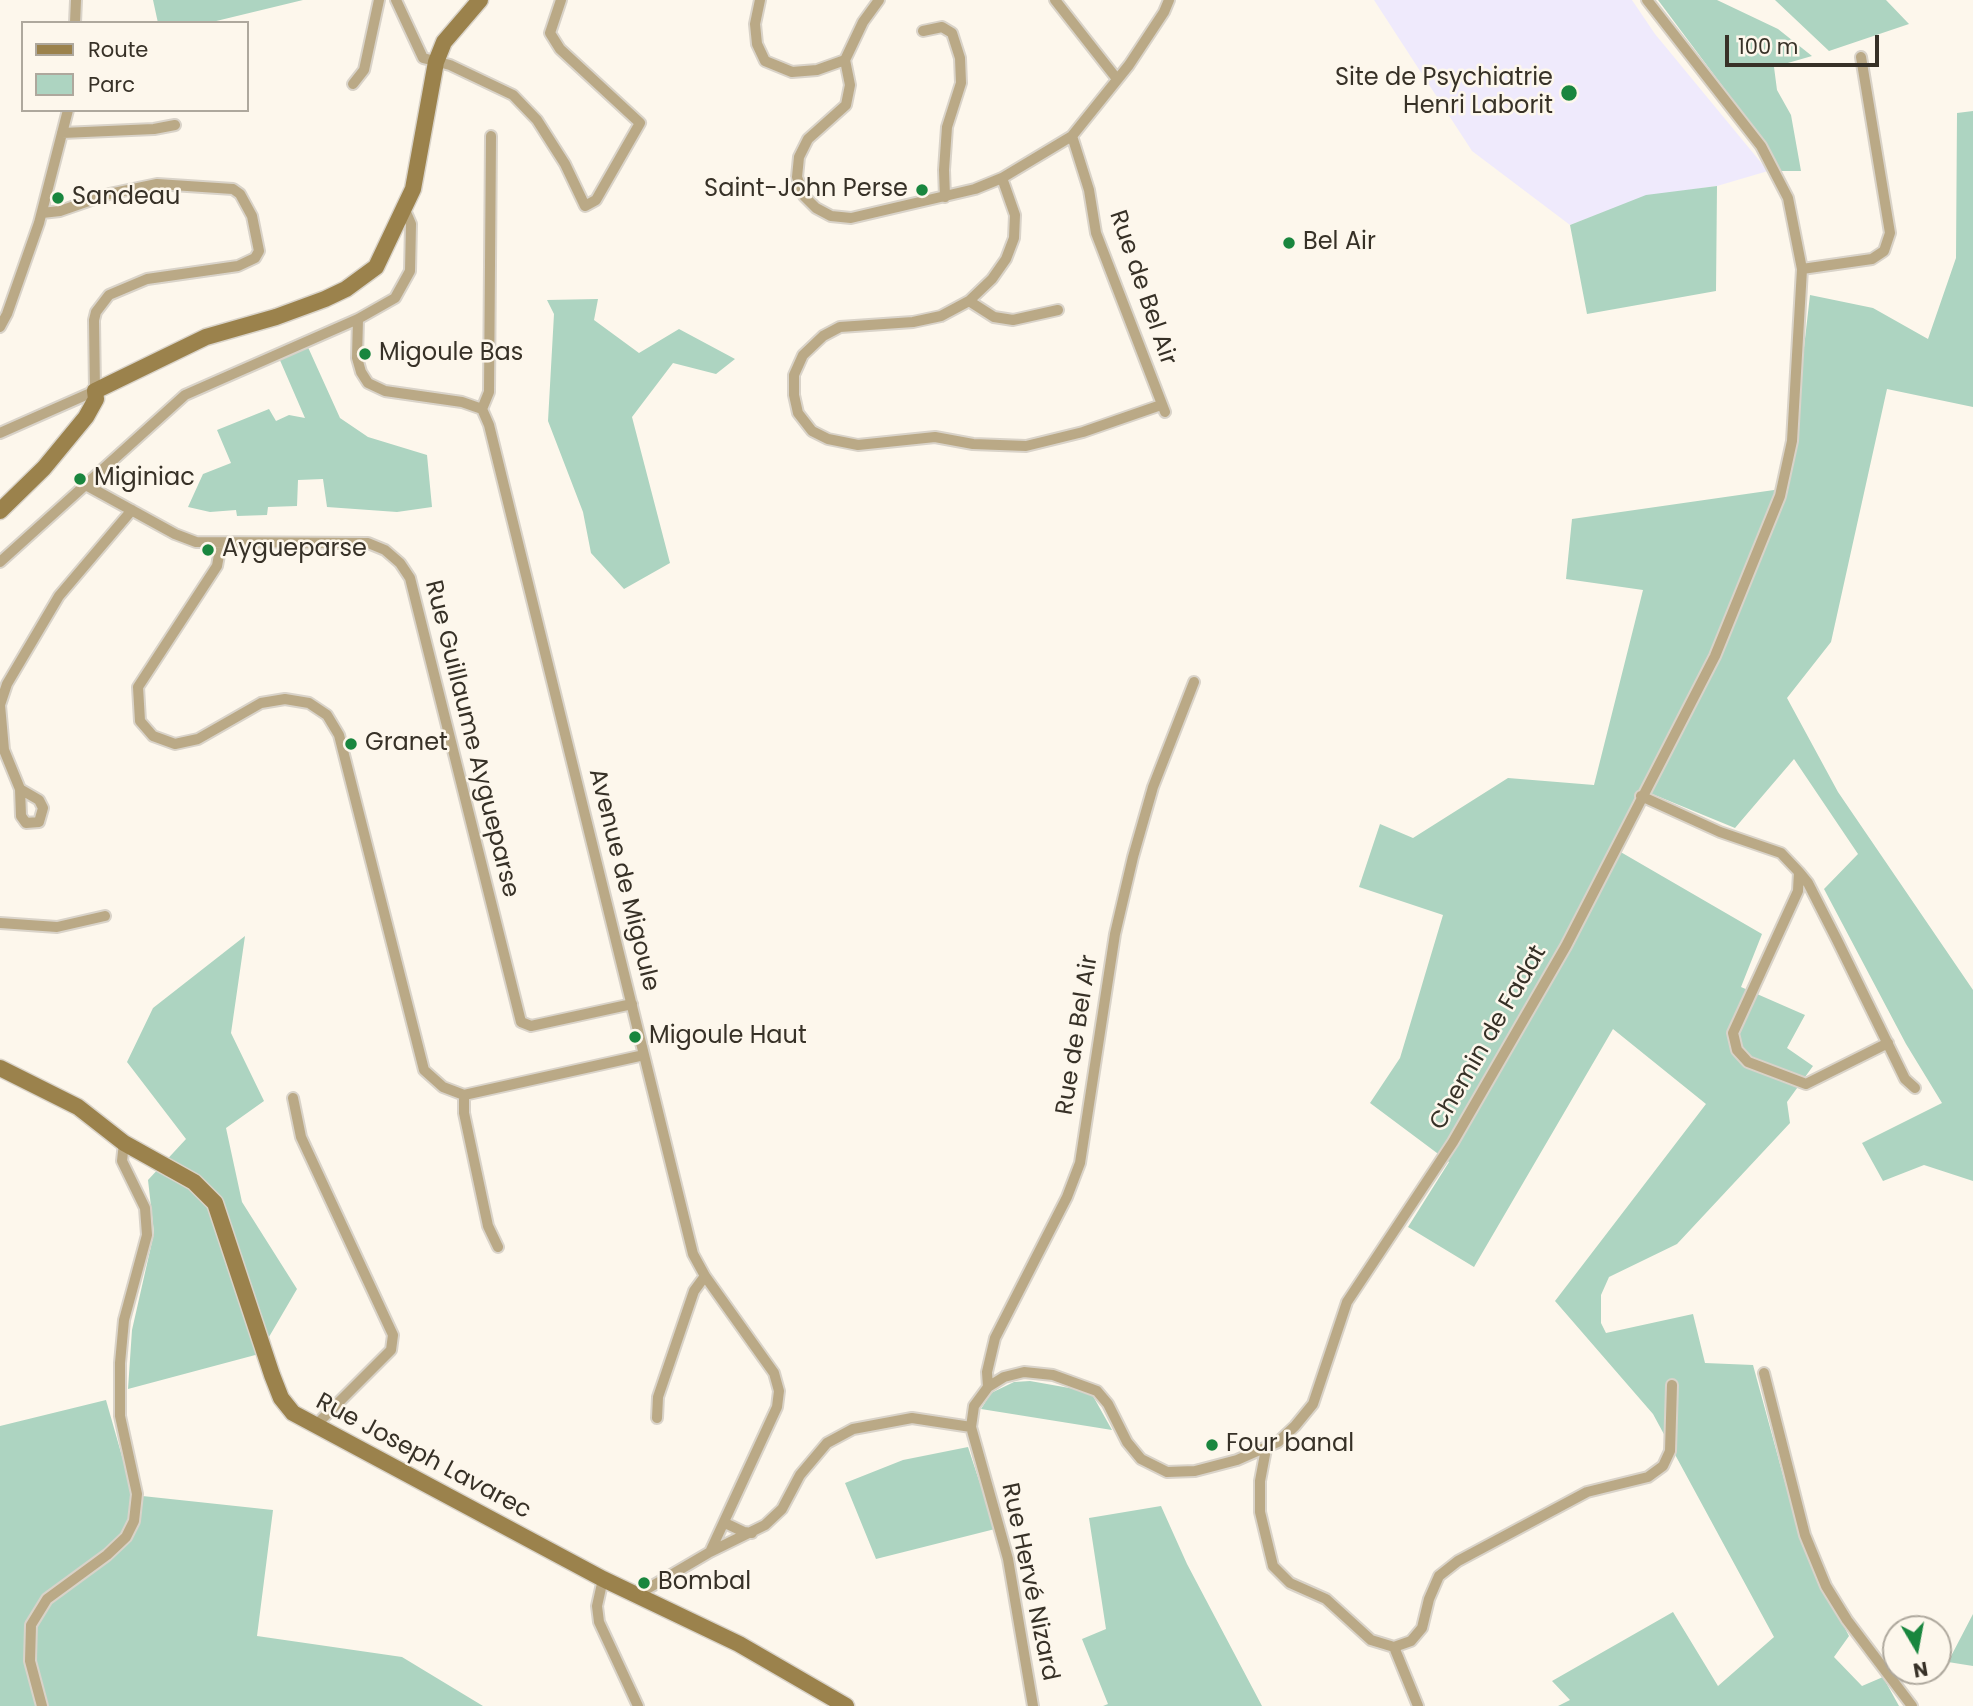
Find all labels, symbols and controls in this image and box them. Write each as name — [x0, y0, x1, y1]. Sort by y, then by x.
legend — [21, 21, 248, 112]
scale bar — [1728, 21, 1882, 65]
text: 100 m — [1738, 32, 1798, 61]
text: Route — [88, 35, 148, 64]
place label: Site de Psychiatrie Henri Laborit — [1335, 65, 1553, 121]
text: Parc — [88, 70, 135, 99]
marker: Site de Psychiatrie Henri Laborit — [1559, 83, 1579, 103]
place label: Saint-John Perse — [704, 176, 908, 204]
marker: Saint-John Perse — [914, 182, 930, 198]
place label: Sandeau — [72, 184, 180, 212]
marker: Sandeau — [50, 190, 66, 206]
street label: Rue de Bel Air — [1102, 207, 1182, 369]
place label: Bel Air — [1303, 229, 1376, 257]
marker: Bel Air — [1281, 235, 1297, 251]
place label: Migoule Bas — [379, 340, 523, 368]
marker: Migoule Bas — [357, 346, 373, 362]
place label: Miginiac — [94, 465, 195, 493]
marker: Miginiac — [72, 471, 88, 487]
place label: Aygueparse — [222, 536, 367, 564]
marker: Aygueparse — [200, 542, 216, 558]
street label: Rue Guillaume Aygueparse — [418, 578, 524, 900]
place label: Granet — [365, 730, 448, 758]
marker: Granet — [343, 736, 359, 752]
street label: Avenue de Migoule — [581, 766, 665, 994]
street label: Chemin de Fadat — [1424, 941, 1554, 1135]
street label: Rue de Bel Air — [1051, 953, 1105, 1117]
place label: Migoule Haut — [649, 1023, 807, 1051]
marker: Migoule Haut — [627, 1029, 643, 1045]
street label: Rue Joseph Lavarec — [311, 1388, 535, 1526]
place label: Four banal — [1226, 1431, 1354, 1459]
marker: Four banal — [1204, 1437, 1220, 1453]
street label: Rue Hervé Nizard — [994, 1480, 1064, 1684]
place label: Bombal — [658, 1569, 751, 1597]
marker: Bombal — [636, 1575, 652, 1591]
north arrow — [1882, 1615, 1952, 1685]
text: N — [1911, 1655, 1930, 1684]

